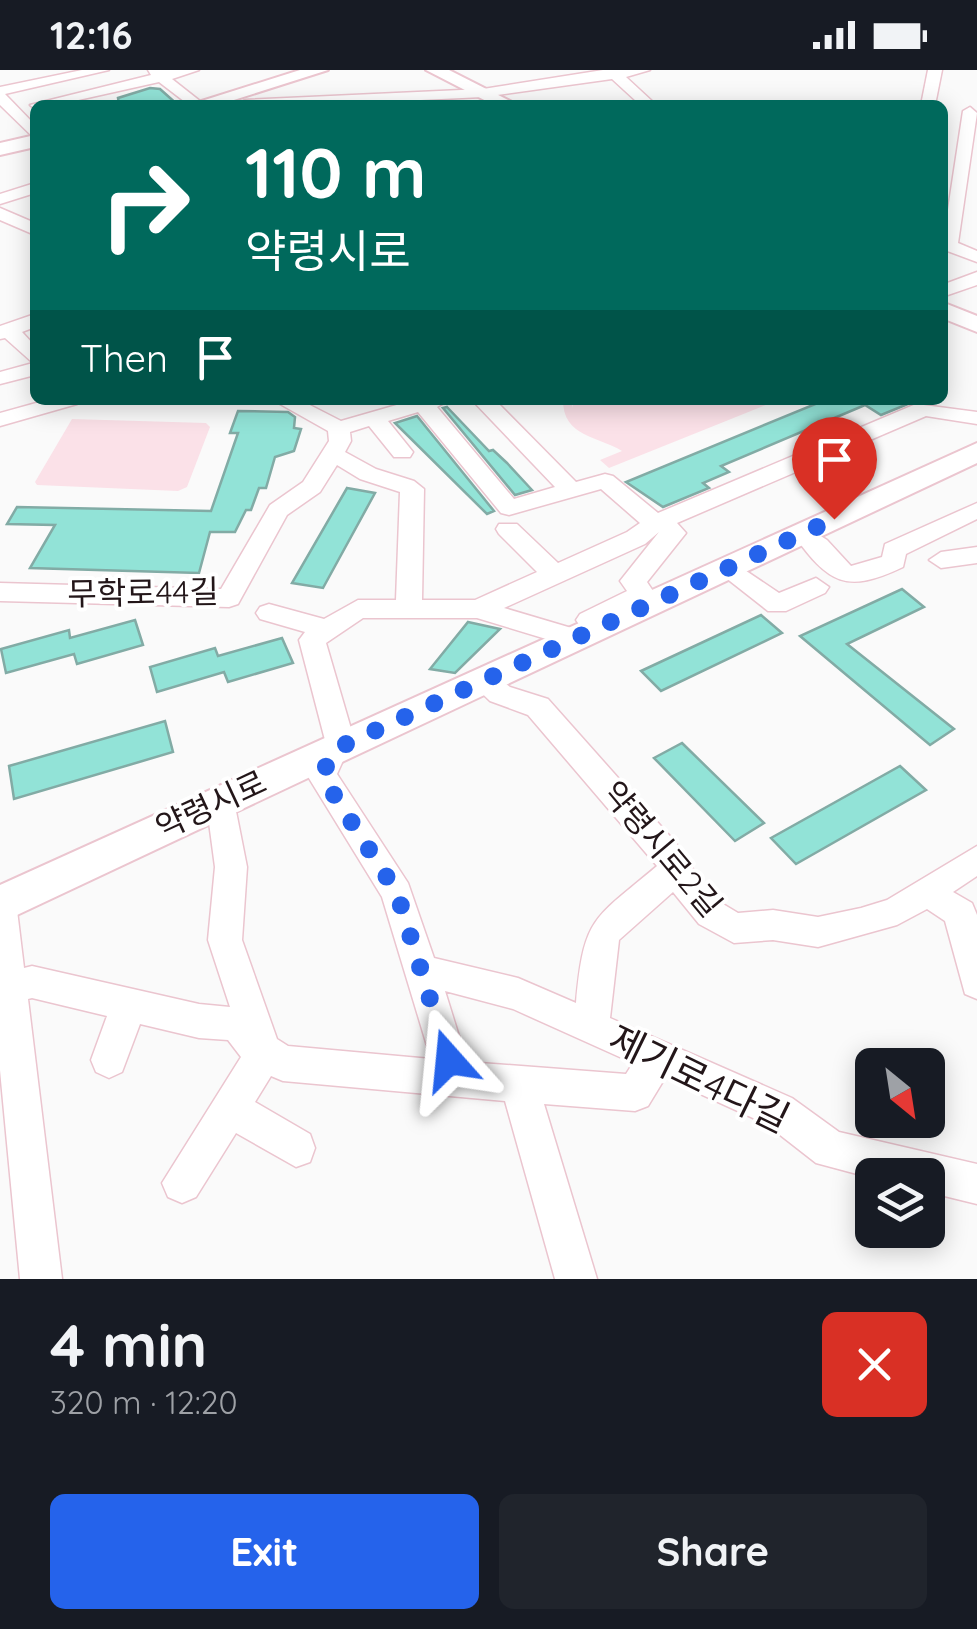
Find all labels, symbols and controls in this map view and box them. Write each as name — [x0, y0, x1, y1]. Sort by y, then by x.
text: 12:16 — [50, 11, 133, 59]
text: 110 m — [245, 128, 427, 216]
icon: right — [80, 140, 210, 270]
text: 약령시로 — [245, 222, 411, 278]
icon: arrive — [188, 330, 243, 385]
text: Then — [80, 334, 168, 382]
pin — [792, 417, 877, 520]
icon: arrive — [807, 432, 862, 487]
street label: 무학로44길 — [67, 571, 219, 613]
street label: 약령시로 — [149, 761, 272, 847]
street label: 약령시로2길 — [594, 772, 731, 924]
position arrow — [397, 1008, 501, 1112]
street label: 제기로4다길 — [601, 1014, 798, 1142]
north arrow — [855, 1048, 945, 1138]
map controls — [855, 1048, 945, 1248]
button: layers — [855, 1158, 945, 1248]
text: 4 min — [50, 1307, 207, 1382]
button: close — [822, 1312, 927, 1417]
text: 320 m · 12:20 — [50, 1382, 238, 1422]
button: Exit — [50, 1494, 479, 1609]
button: Share — [499, 1494, 927, 1609]

